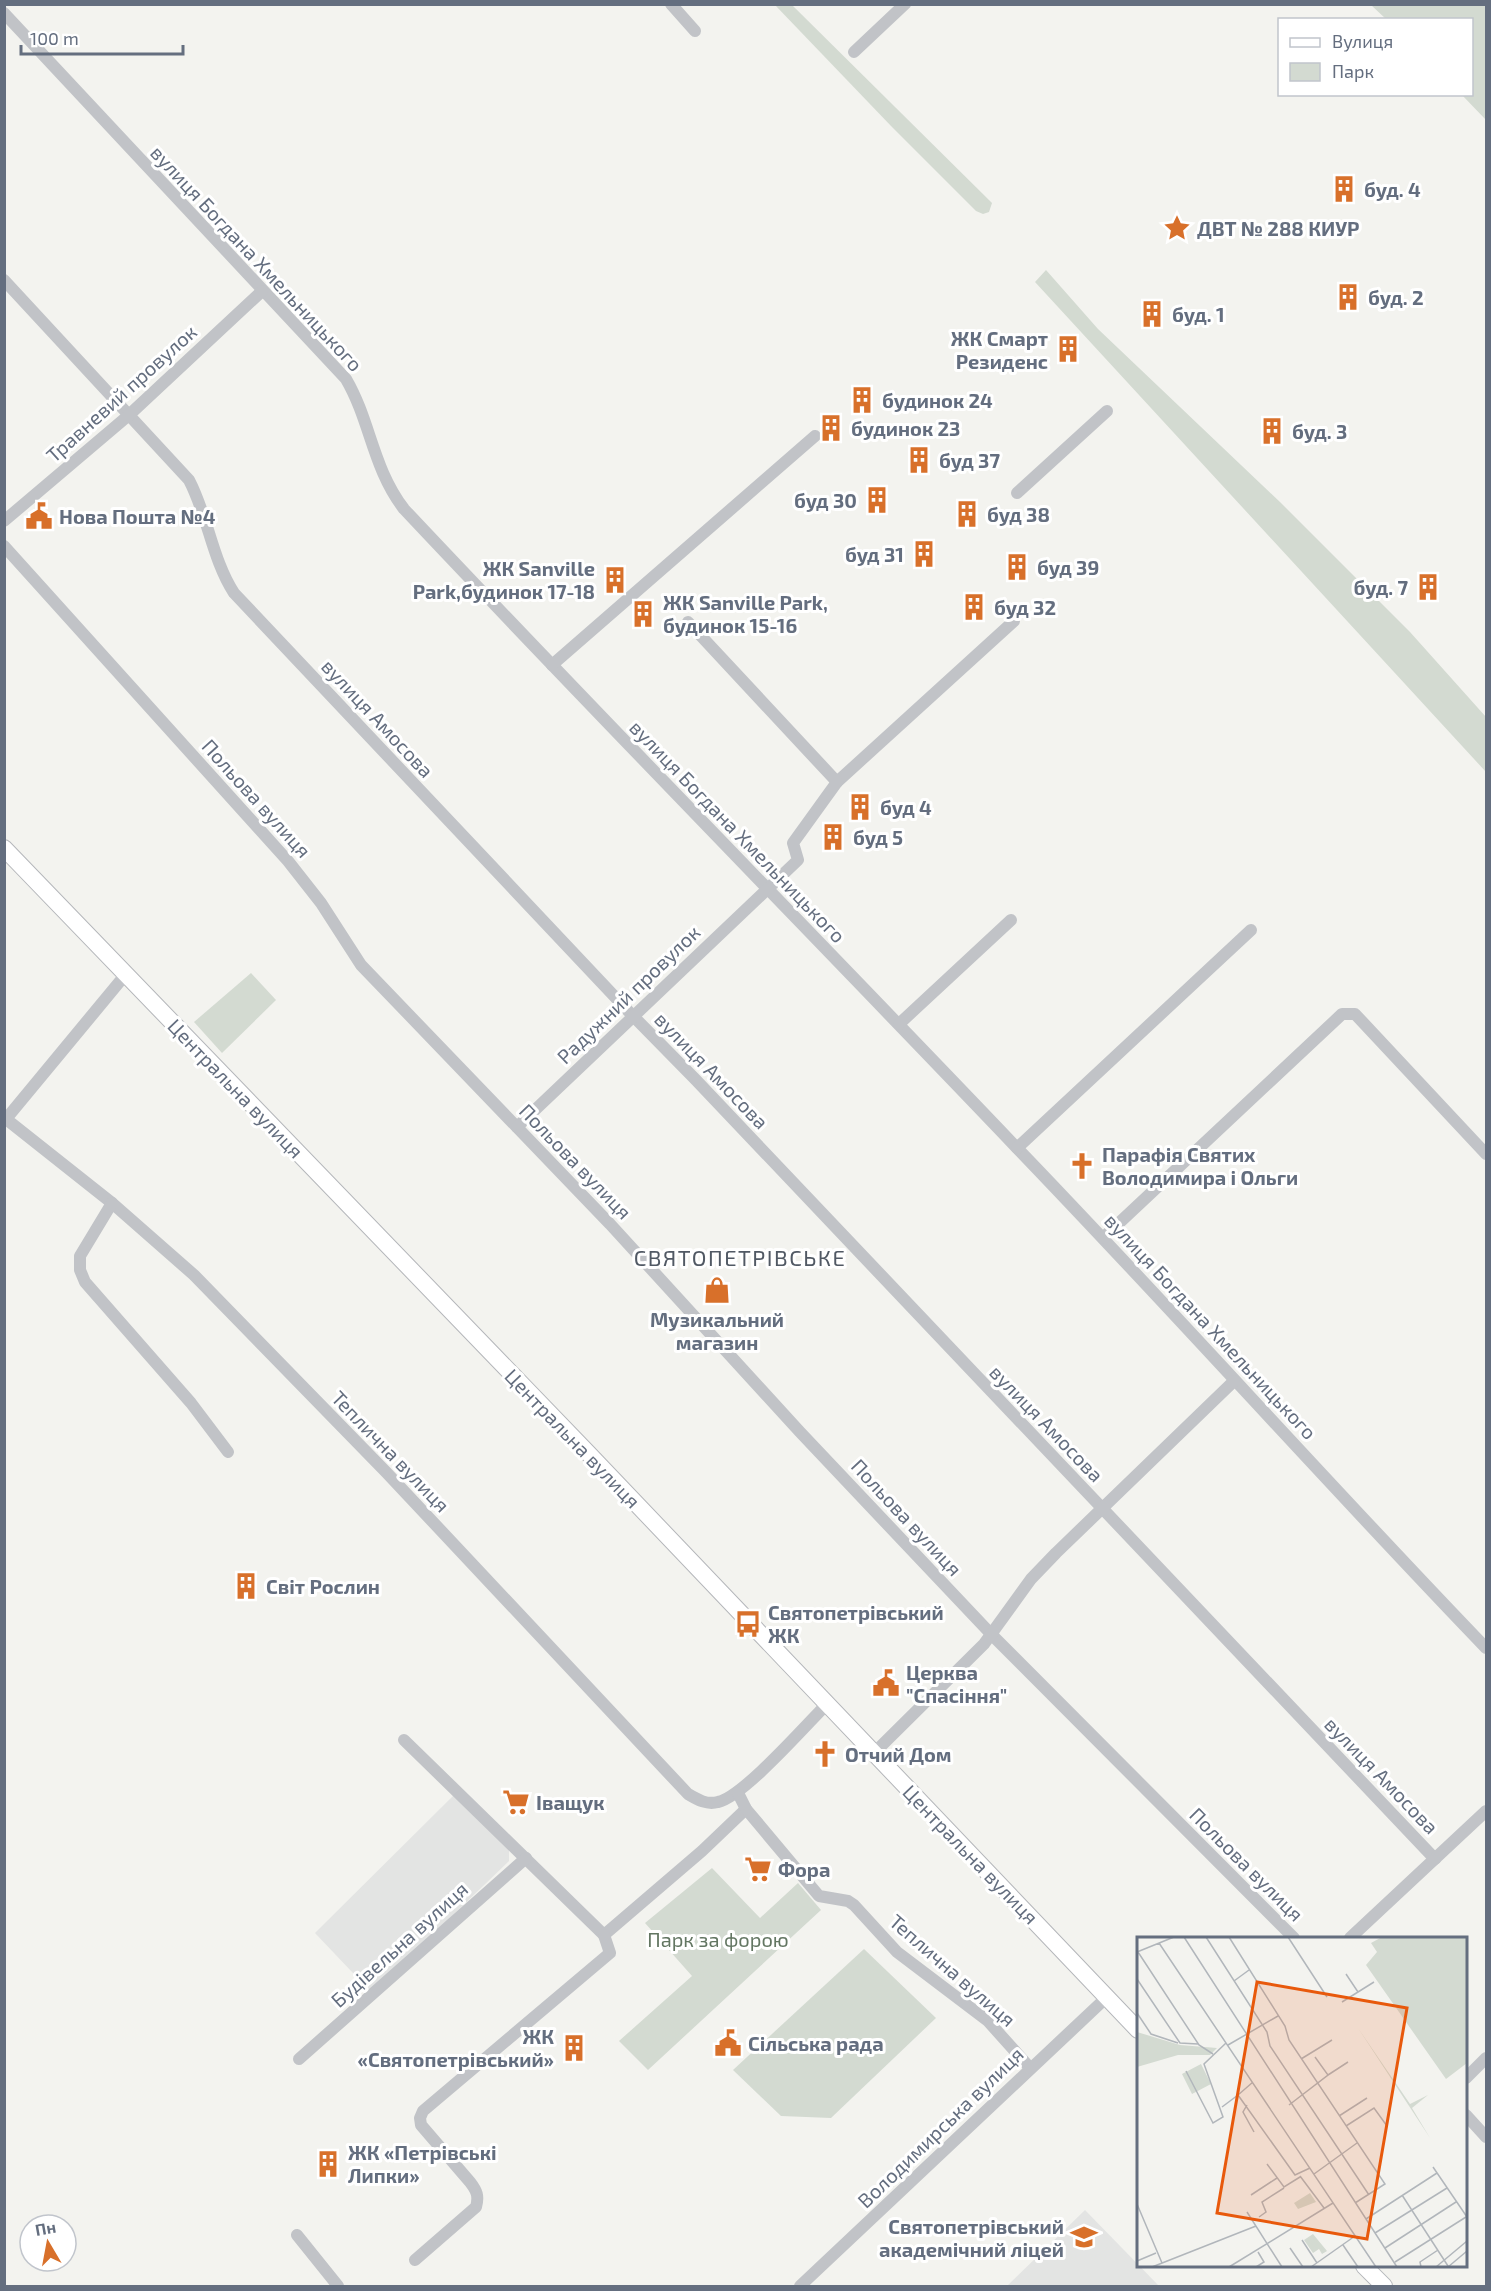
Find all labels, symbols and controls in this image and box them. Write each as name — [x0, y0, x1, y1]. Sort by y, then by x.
scale bar — [21, 18, 183, 56]
legend — [1278, 18, 1473, 96]
text: 100 m — [30, 27, 79, 49]
text: Вулиця — [1332, 30, 1393, 52]
text: Парк — [1332, 60, 1374, 82]
street label: вулиця Богдана Хмельницького — [145, 140, 368, 377]
building icon: буд. 4 — [1329, 174, 1359, 204]
place label: буд. 4 — [1364, 177, 1421, 201]
place icon: ДВТ № 288 КИУР — [1162, 213, 1192, 243]
place label: ДВТ № 288 КИУР — [1197, 216, 1360, 240]
building icon: буд. 2 — [1333, 282, 1363, 312]
place label: буд. 2 — [1368, 285, 1424, 309]
building icon: буд. 1 — [1137, 299, 1167, 329]
place label: буд. 1 — [1172, 302, 1225, 326]
street label: Травневий провулок — [41, 319, 202, 468]
place label: ЖК Смарт Резиденс — [951, 326, 1048, 373]
building icon: ЖК Смарт Резиденс — [1053, 334, 1083, 364]
building icon: будинок 24 — [847, 385, 877, 415]
place label: будинок 24 — [882, 388, 993, 412]
building icon: будинок 23 — [816, 413, 846, 443]
place label: будинок 23 — [851, 416, 960, 440]
building icon: буд. 3 — [1257, 416, 1287, 446]
place label: буд. 3 — [1292, 419, 1347, 443]
building icon: буд 37 — [904, 445, 934, 475]
place label: буд 37 — [939, 448, 1000, 472]
building icon: буд 30 — [862, 485, 892, 515]
place label: буд 30 — [794, 488, 857, 512]
building icon: буд 38 — [952, 499, 982, 529]
public building icon: Нова Пошта №4 — [24, 501, 54, 531]
place label: буд 38 — [987, 502, 1050, 526]
place label: Нова Пошта №4 — [59, 504, 216, 528]
building icon: буд 31 — [909, 539, 939, 569]
place label: буд 31 — [845, 542, 904, 566]
building icon: буд 39 — [1002, 552, 1032, 582]
place label: буд 39 — [1037, 555, 1099, 579]
place label: ЖК Sanville Park,будинок 17-18 — [413, 556, 595, 603]
building icon: ЖК Sanville Park,будинок 17-18 — [600, 565, 630, 595]
building icon: буд. 7 — [1413, 572, 1443, 602]
place label: буд. 7 — [1353, 575, 1408, 599]
place label: ЖК Sanville Park, будинок 15-16 — [663, 590, 828, 637]
building icon: буд 32 — [959, 592, 989, 622]
place label: буд 32 — [994, 595, 1056, 619]
building icon: ЖК Sanville Park, будинок 15-16 — [628, 599, 658, 629]
street label: вулиця Амосова — [316, 654, 439, 783]
street label: вулиця Богдана Хмельницького — [625, 715, 851, 948]
street label: Польова вулиця — [197, 734, 316, 863]
building icon: буд 4 — [845, 792, 875, 822]
place label: буд 4 — [880, 795, 932, 819]
building icon: буд 5 — [818, 822, 848, 852]
place label: буд 5 — [853, 825, 903, 849]
street label: Радужний провулок — [552, 919, 705, 1069]
street label: вулиця Амосова — [649, 1007, 774, 1134]
street label: Центральна вулиця — [163, 1013, 309, 1163]
street label: Польова вулиця — [514, 1098, 637, 1224]
place label: Парафія Святих Володимира і Ольги — [1102, 1142, 1298, 1189]
church icon: Парафія Святих Володимира і Ольги — [1067, 1151, 1097, 1181]
street label: вулиця Богдана Хмельницького — [1099, 1208, 1322, 1445]
district label: СВЯТОПЕТРІВСЬКЕ — [634, 1244, 846, 1270]
shop icon: Музикальний магазин — [702, 1275, 732, 1305]
place label: Музикальний магазин — [650, 1307, 784, 1354]
street label: вулиця Амосова — [984, 1360, 1109, 1487]
street label: Центральна вулиця — [500, 1363, 646, 1513]
street label: Теплична вулиця — [326, 1385, 455, 1517]
street label: Польова вулиця — [846, 1454, 967, 1581]
building icon: Світ Рослин — [231, 1571, 261, 1601]
place label: Світ Рослин — [266, 1574, 380, 1598]
place label: Святопетрівський ЖК — [768, 1600, 944, 1647]
bus stop icon: Святопетрівський ЖК — [733, 1609, 763, 1639]
place label: Церква "Спасіння" — [906, 1660, 1007, 1707]
public building icon: Церква "Спасіння" — [871, 1668, 901, 1698]
street label: вулиця Амосова — [1319, 1712, 1444, 1839]
church icon: Отчий Дом — [810, 1739, 840, 1769]
place label: Отчий Дом — [845, 1742, 951, 1766]
street label: Центральна вулиця — [898, 1779, 1044, 1929]
supermarket icon: Іващук — [501, 1787, 531, 1817]
place label: Іващук — [536, 1790, 605, 1814]
street label: Польова вулиця — [1184, 1802, 1309, 1927]
supermarket icon: Фора — [743, 1854, 773, 1884]
place label: Фора — [778, 1857, 830, 1881]
street label: Будівельна вулиця — [326, 1876, 473, 2012]
street label: Теплична вулиця — [884, 1909, 1021, 2032]
park label: Парк за форою — [647, 1927, 789, 1951]
inset map — [1137, 1937, 1467, 2267]
place label: ЖК «Святопетрівський» — [358, 2024, 554, 2071]
public building icon: Сільська рада — [713, 2028, 743, 2058]
place label: Сільська рада — [748, 2031, 884, 2055]
building icon: ЖК «Святопетрівський» — [559, 2033, 589, 2063]
street label: Володимирська вулиця — [852, 2042, 1028, 2213]
place label: ЖК «Петрівські Липки» — [348, 2140, 497, 2187]
building icon: ЖК «Петрівські Липки» — [313, 2149, 343, 2179]
north arrow — [18, 2213, 78, 2273]
place label: Святопетрівський академічний ліцей — [879, 2214, 1064, 2261]
text: Пн — [33, 2217, 57, 2239]
school or university icon: Святопетрівський академічний ліцей — [1069, 2222, 1099, 2252]

